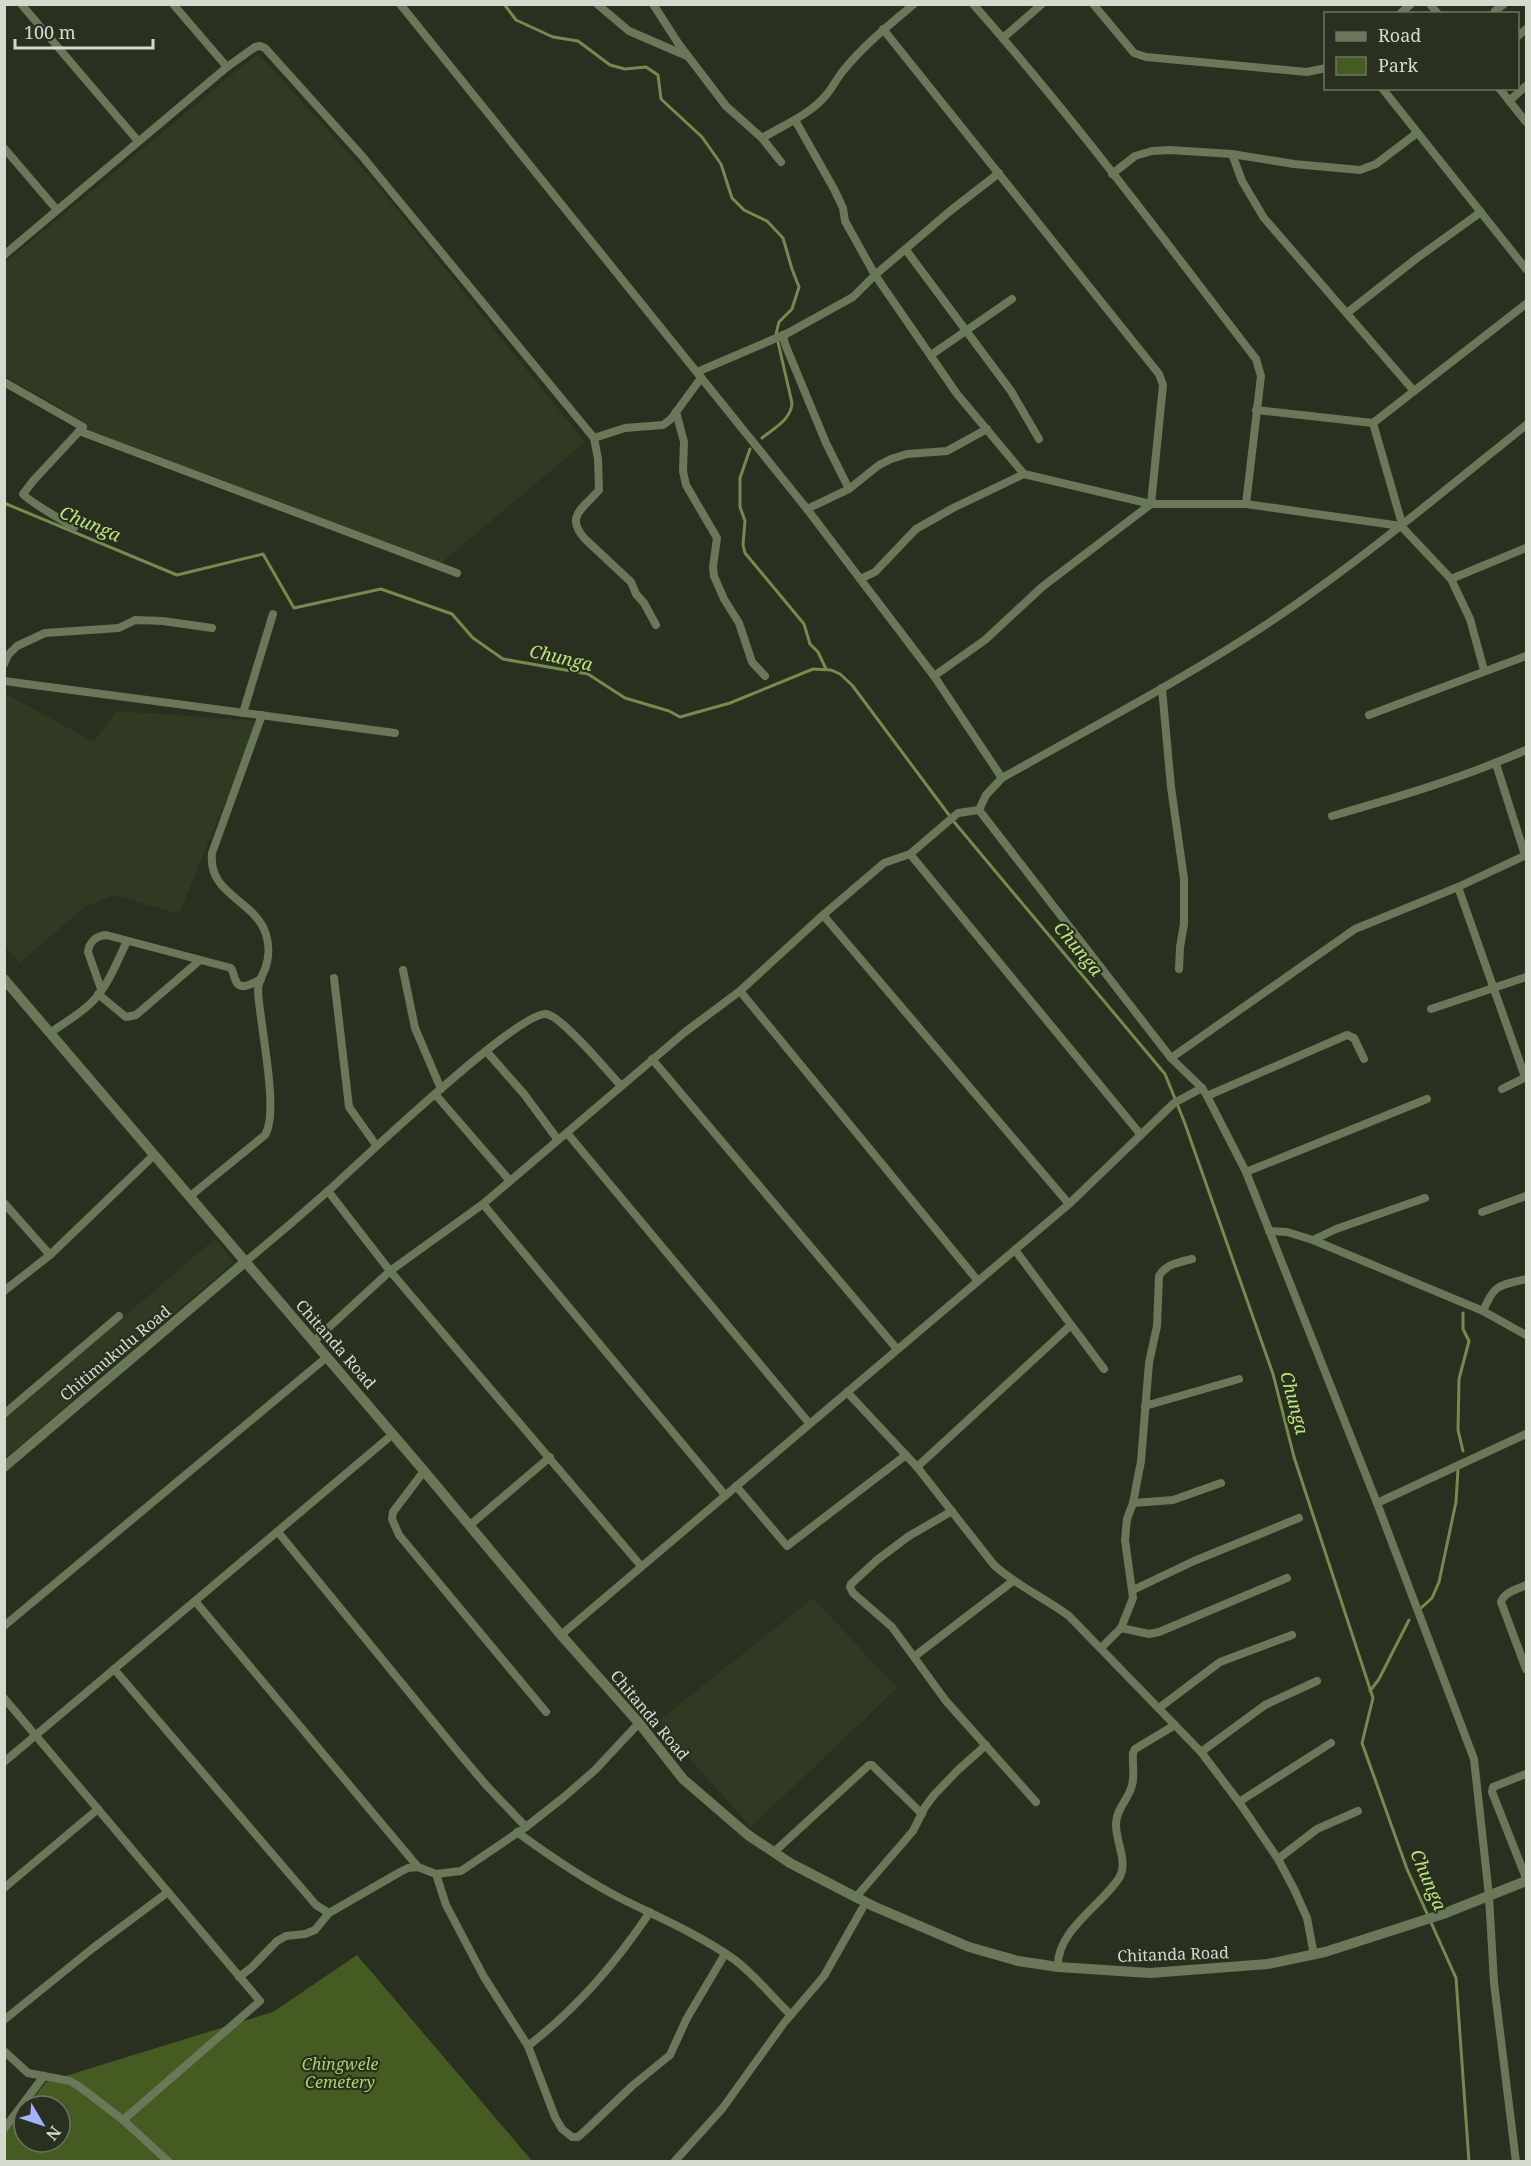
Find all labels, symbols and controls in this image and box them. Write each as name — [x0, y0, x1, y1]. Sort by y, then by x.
scale bar — [15, 12, 153, 50]
legend — [1324, 12, 1519, 90]
text: 100 m — [24, 20, 76, 44]
text: Road — [1378, 23, 1421, 47]
text: Park — [1378, 53, 1418, 77]
water label: Chunga — [56, 500, 125, 547]
water label: Chunga — [527, 638, 596, 676]
water label: Chunga — [1049, 916, 1109, 981]
street label: Chitanda Road — [291, 1295, 381, 1393]
street label: Chitimukulu Road — [55, 1300, 175, 1406]
water label: Chunga — [1275, 1369, 1315, 1437]
street label: Chitanda Road — [606, 1665, 694, 1765]
water label: Chunga — [1405, 1845, 1453, 1914]
street label: Chitanda Road — [1117, 1941, 1229, 1967]
park label: Chingwele Cemetery — [302, 2053, 378, 2093]
north arrow — [12, 2094, 72, 2154]
text: N — [41, 2122, 66, 2146]

